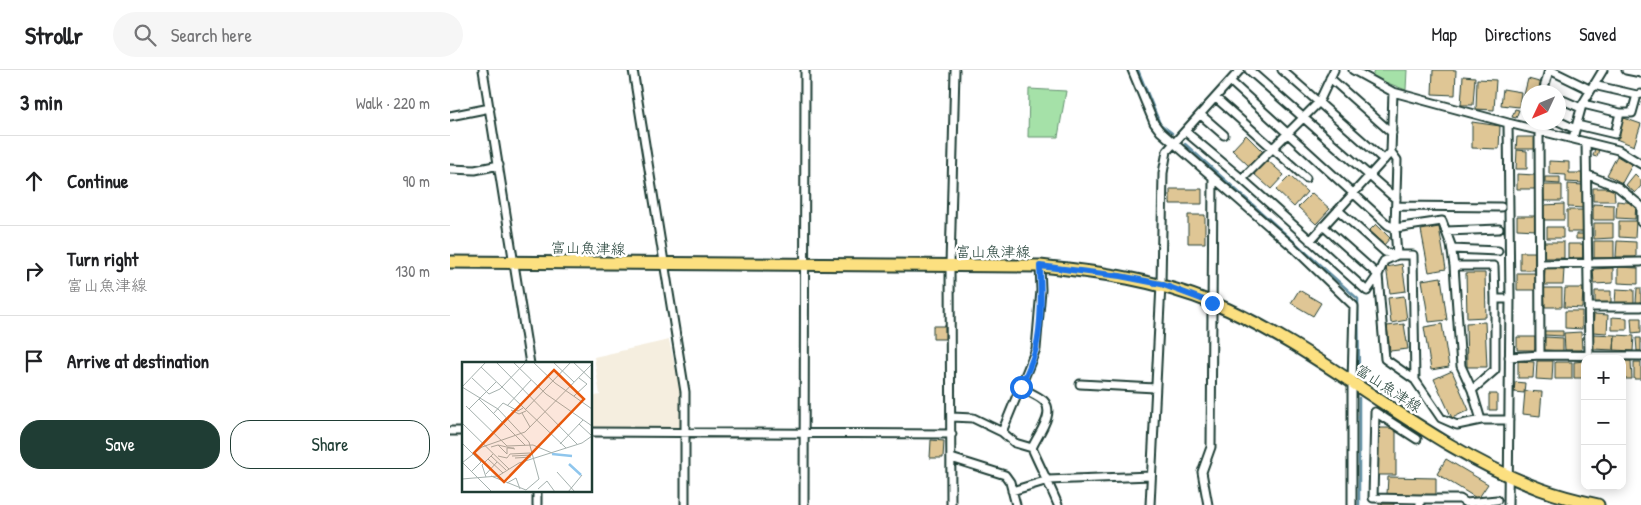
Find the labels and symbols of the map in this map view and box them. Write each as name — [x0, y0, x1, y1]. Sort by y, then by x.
north arrow — [1521, 85, 1566, 130]
street label: 富山魚津線 — [550, 237, 626, 259]
street label: 富山魚津線 — [955, 241, 1031, 262]
route end — [1201, 292, 1224, 315]
street label: 富山魚津線 — [1352, 359, 1426, 417]
inset map — [462, 362, 592, 492]
route start — [1010, 376, 1033, 399]

